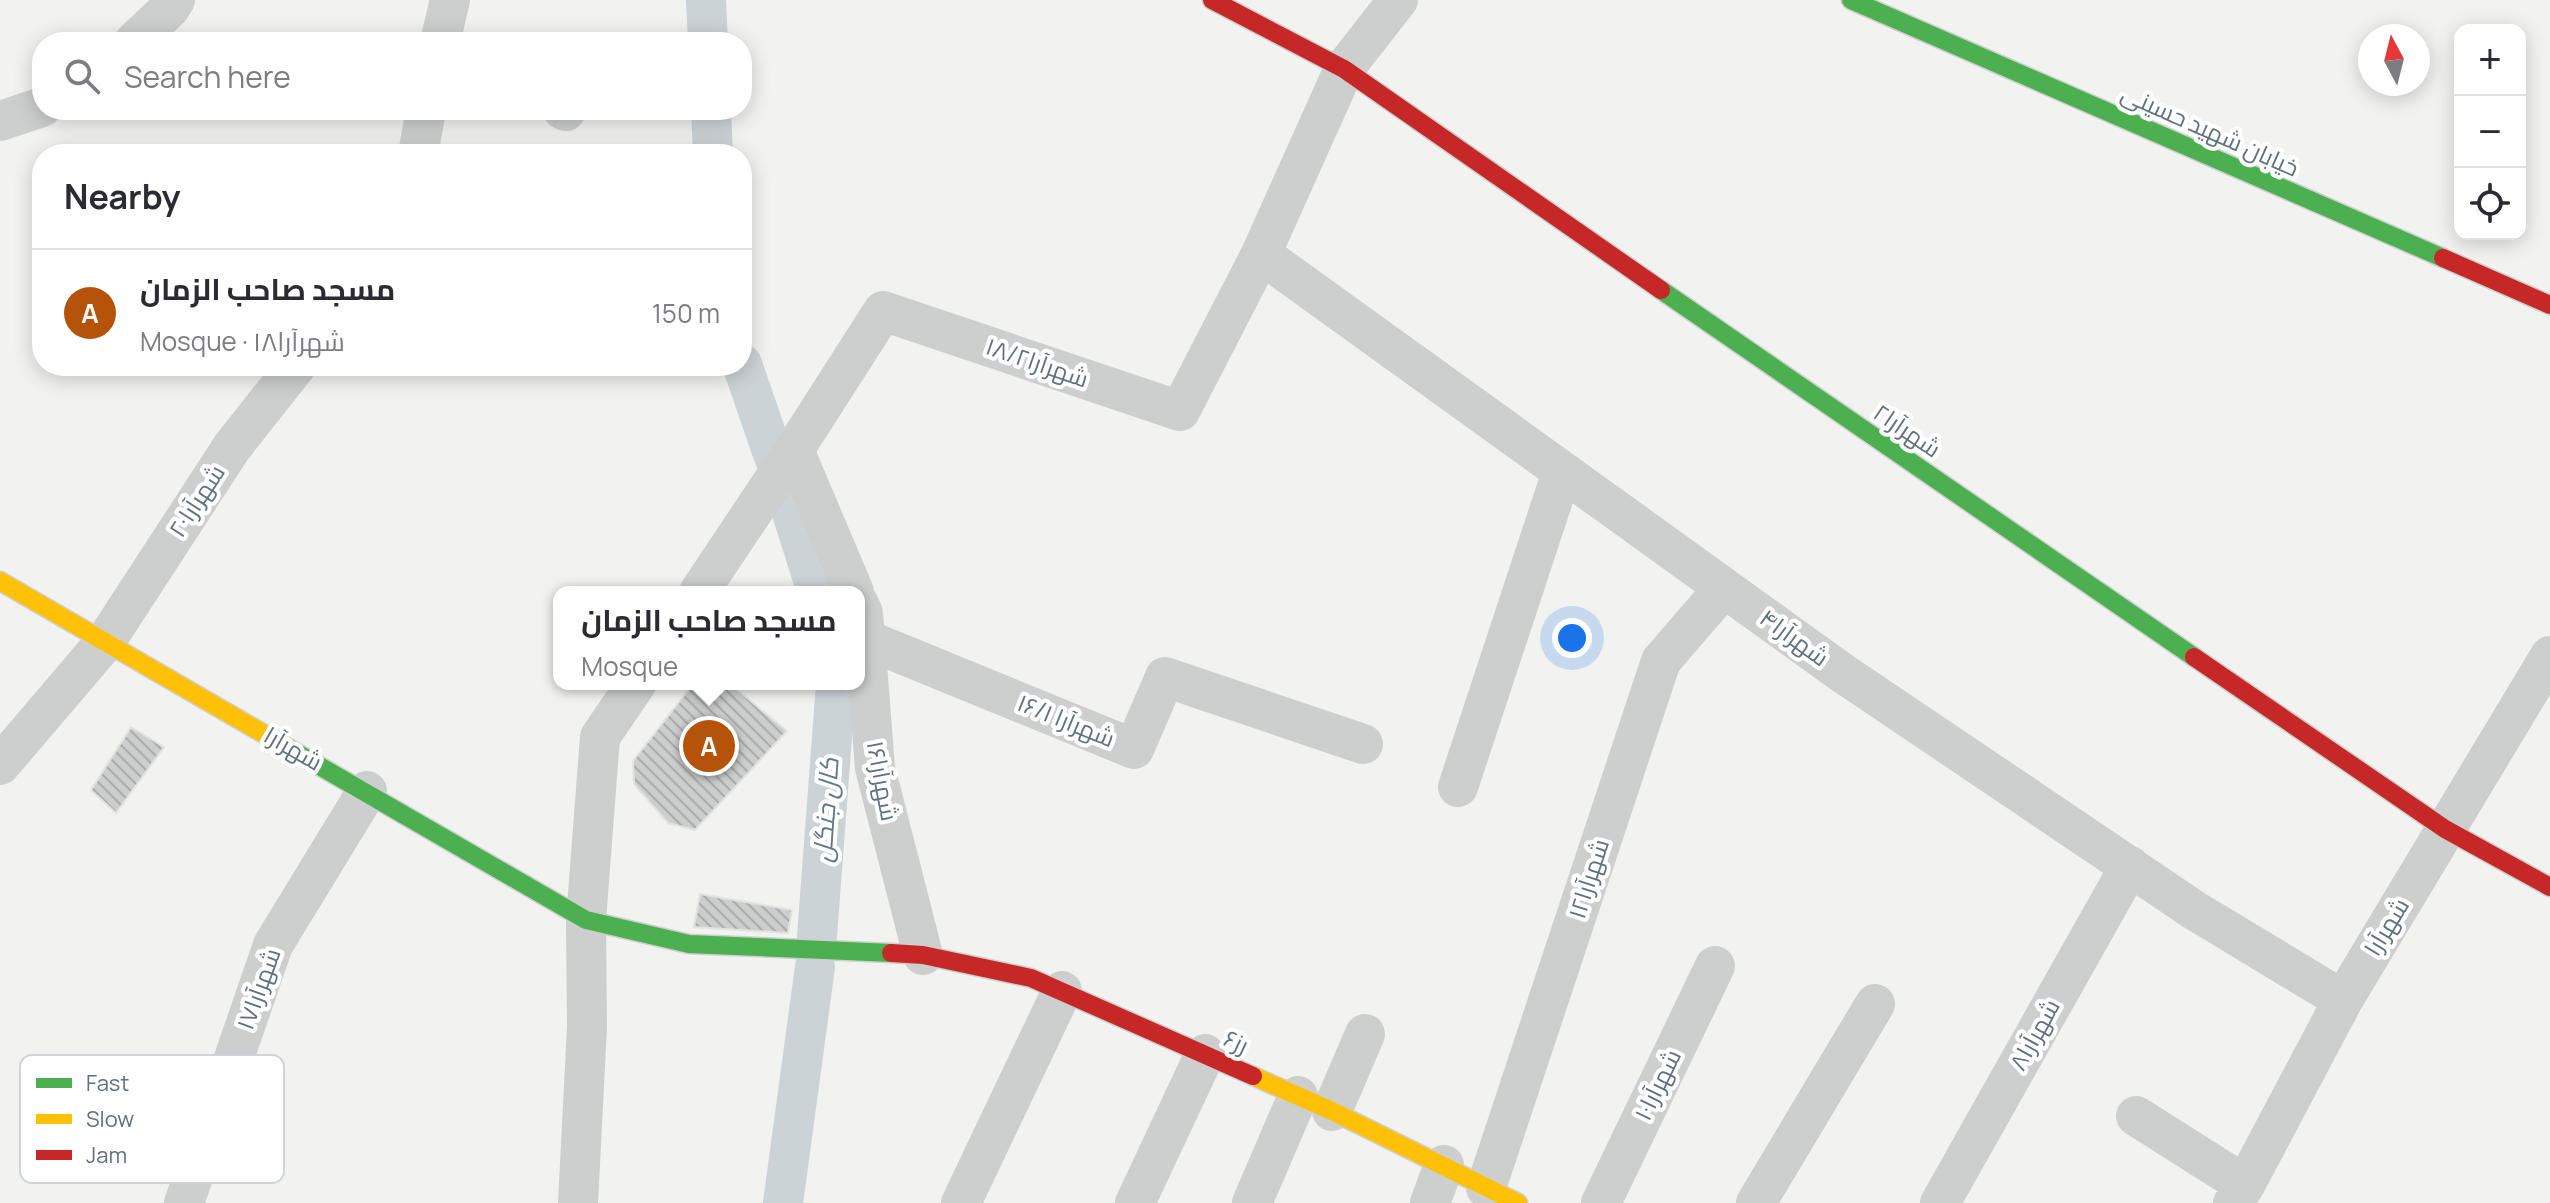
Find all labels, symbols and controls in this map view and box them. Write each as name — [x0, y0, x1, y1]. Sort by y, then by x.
north arrow — [2358, 24, 2430, 96]
map controls — [2454, 24, 2526, 240]
button: + — [2454, 24, 2526, 96]
search box — [32, 32, 752, 120]
icon: search — [60, 54, 104, 98]
text: Search here — [124, 56, 291, 97]
street label: خیابان شهید حسینی — [2116, 76, 2305, 184]
button: − — [2454, 96, 2526, 168]
button: locate — [2454, 168, 2526, 240]
text: Nearby — [64, 173, 180, 219]
text: مسجد صاحب الزمان — [140, 268, 395, 309]
text: A — [81, 295, 99, 331]
text: 150 m — [652, 295, 720, 331]
text: Mosque · شهرآرا۱۸ — [140, 323, 345, 359]
street label: شهرآرا۱۸/۲ — [982, 329, 1093, 395]
street label: شهرآرا۲ — [1868, 395, 1948, 464]
street label: شهرآرا۲۰ — [160, 457, 232, 543]
popup — [553, 586, 865, 690]
text: مسجد صاحب الزمان — [581, 599, 837, 640]
street label: شهرآرا۴ — [1754, 600, 1836, 673]
your location — [1552, 618, 1592, 658]
text: Mosque — [581, 648, 678, 684]
street label: شهرآرا ۱۶/۱ — [1013, 685, 1120, 754]
pin: A — [683, 716, 735, 776]
street label: شهرآرا — [259, 718, 329, 778]
street label: شهرآرا۱۶ — [860, 738, 907, 824]
water label: کال جنگل — [803, 756, 847, 864]
street label: شهرآرا۱۲ — [1559, 834, 1616, 923]
street label: شهرآرا — [2356, 891, 2416, 961]
street label: شهرآرا۱۷ — [228, 943, 288, 1034]
street label: شهرآرا۸ — [2001, 993, 2067, 1076]
street label: رز۶ — [1219, 1021, 1255, 1061]
street label: شهرآرا۱۰ — [1625, 1043, 1688, 1126]
legend — [20, 1055, 284, 1183]
text: Fast — [86, 1068, 129, 1098]
text: Slow — [86, 1104, 134, 1134]
text: Jam — [86, 1140, 127, 1170]

